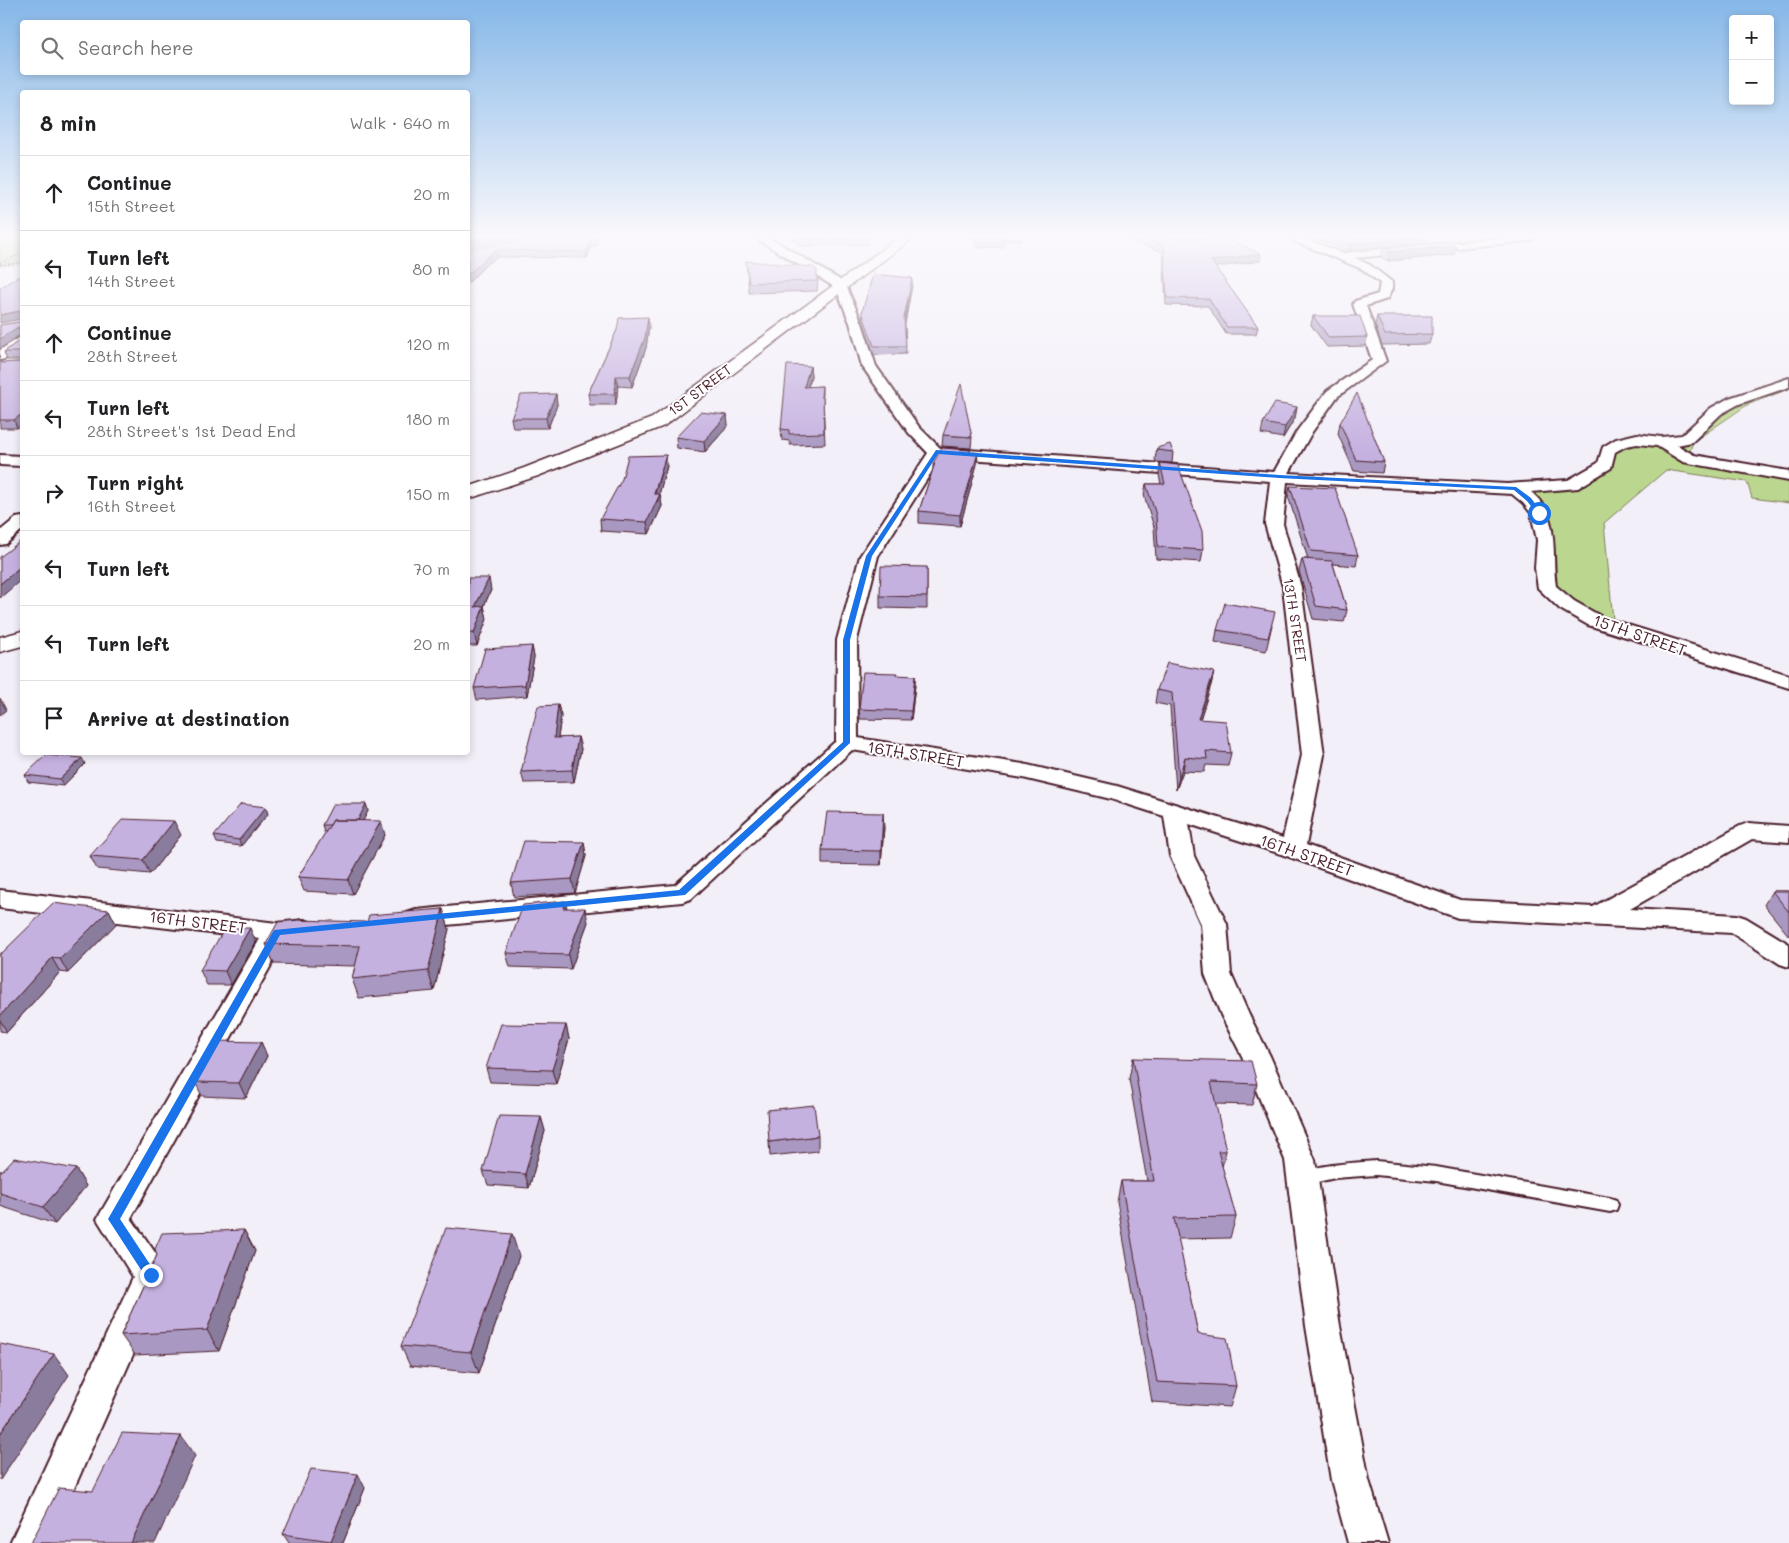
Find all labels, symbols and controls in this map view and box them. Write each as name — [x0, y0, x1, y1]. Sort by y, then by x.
map controls — [1729, 15, 1774, 105]
button: + — [1729, 15, 1774, 60]
search box — [20, 20, 470, 75]
icon: search — [38, 34, 66, 62]
text: Search here — [78, 35, 194, 60]
button: − — [1729, 60, 1774, 105]
text: 8 min — [40, 109, 96, 136]
text: Walk · 640 m — [349, 112, 450, 133]
text: Continue — [87, 170, 172, 195]
icon: ahead — [40, 179, 68, 207]
text: 20 m — [413, 183, 450, 204]
text: 15th Street — [87, 195, 176, 216]
text: Turn left — [87, 245, 170, 270]
icon: left — [40, 254, 68, 282]
text: 80 m — [413, 258, 450, 279]
text: 14th Street — [87, 270, 176, 291]
text: Continue — [87, 320, 172, 345]
icon: ahead — [40, 329, 68, 357]
text: 120 m — [406, 333, 450, 354]
text: 28th Street — [87, 345, 178, 366]
street label: 1ST STREET — [664, 359, 735, 420]
text: Turn left — [87, 395, 170, 420]
icon: left — [40, 404, 68, 432]
text: 180 m — [405, 408, 450, 429]
text: 28th Street's 1st Dead End — [87, 420, 296, 441]
text: Turn right — [87, 470, 184, 495]
icon: right — [40, 479, 68, 507]
text: 150 m — [406, 483, 450, 504]
text: 16th Street — [87, 495, 176, 516]
route start — [1528, 502, 1551, 525]
icon: left — [40, 554, 68, 582]
text: Turn left — [87, 556, 170, 581]
text: 70 m — [413, 558, 450, 579]
street label: 13TH STREET — [1279, 576, 1312, 664]
street label: 15TH STREET — [1591, 609, 1690, 660]
icon: left — [40, 629, 68, 657]
text: Turn left — [87, 631, 170, 656]
text: 20 m — [413, 633, 450, 654]
icon: arrive — [40, 704, 68, 732]
text: Arrive at destination — [87, 706, 290, 731]
street label: 16TH STREET — [866, 735, 966, 772]
street label: 16TH STREET — [1258, 829, 1357, 880]
street label: 16TH STREET — [148, 905, 248, 938]
route end — [140, 1264, 163, 1287]

